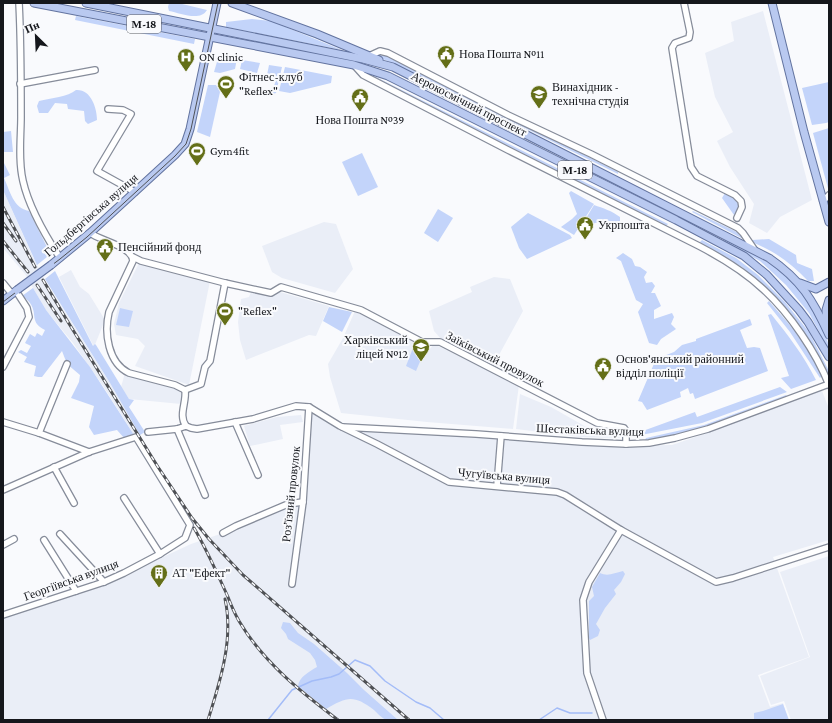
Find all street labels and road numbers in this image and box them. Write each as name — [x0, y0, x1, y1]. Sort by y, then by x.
road number: М-18 — [127, 15, 161, 33]
street label: Аерокосмічний проспект — [409, 69, 530, 140]
road number: М-18 — [558, 161, 592, 179]
street label: Гольдбергівська вулиця — [41, 170, 141, 259]
street label: Заїківський провулок — [444, 328, 546, 390]
street label: Шестаківська вулиця — [536, 421, 645, 439]
street label: Роз’їзний провулок — [279, 445, 303, 543]
street label: Чугуївська вулиця — [457, 465, 551, 487]
street label: Георгіївська вулиця — [22, 556, 121, 604]

